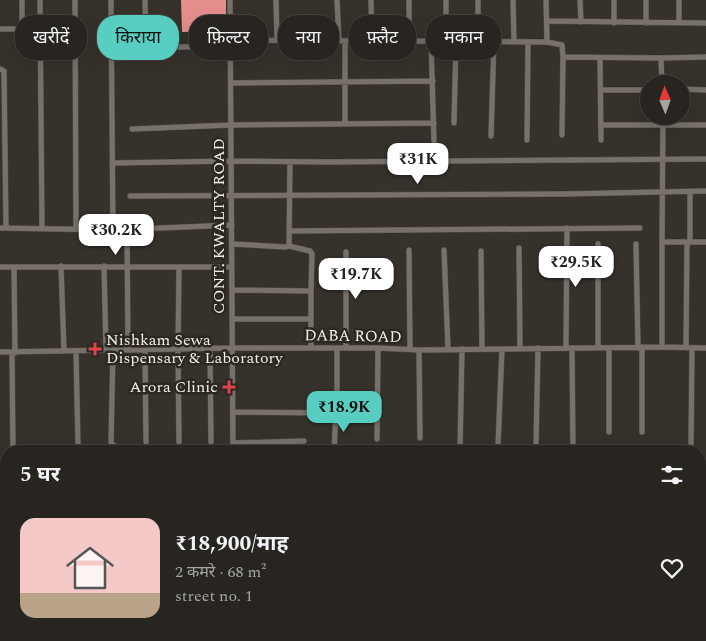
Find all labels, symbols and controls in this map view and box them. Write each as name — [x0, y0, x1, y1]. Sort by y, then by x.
chip: खरीदें — [15, 15, 87, 60]
chip: किराया — [97, 15, 179, 60]
chip: फ़िल्टर — [189, 15, 268, 60]
chip: नया — [278, 15, 339, 60]
chip: फ़्लैट — [349, 15, 416, 60]
chip: मकान — [426, 15, 501, 60]
north arrow — [640, 75, 690, 125]
map controls — [640, 75, 690, 125]
street label: CONT. KWALTY ROAD — [207, 138, 231, 314]
pin: ₹31K — [388, 142, 448, 185]
text: ₹31K — [398, 147, 438, 171]
pin: ₹30.2K — [75, 214, 157, 256]
text: ₹30.2K — [90, 218, 142, 242]
pin: ₹29.5K — [535, 246, 617, 288]
text: ₹29.5K — [550, 250, 602, 274]
pin: ₹19.7K — [315, 258, 397, 300]
text: ₹19.7K — [330, 262, 382, 286]
street label: DABA ROAD — [304, 323, 402, 349]
place label: Nishkam Sewa Dispensary & Laboratory — [106, 328, 284, 370]
marker: Nishkam Sewa Dispensary & Laboratory — [88, 342, 102, 356]
place label: Arora Clinic — [129, 375, 218, 399]
marker: Arora Clinic — [222, 380, 236, 394]
pin: ₹18.9K — [303, 390, 385, 433]
text: ₹18.9K — [318, 395, 370, 419]
text: 5 घर — [20, 459, 60, 491]
icon: filters — [658, 461, 686, 489]
text: ₹18,900/माह — [175, 528, 288, 560]
icon: home — [60, 538, 120, 598]
icon: heart — [658, 554, 686, 582]
text: 2 कमरे · 68 m² — [175, 560, 266, 584]
text: street no. 1 — [175, 584, 253, 608]

